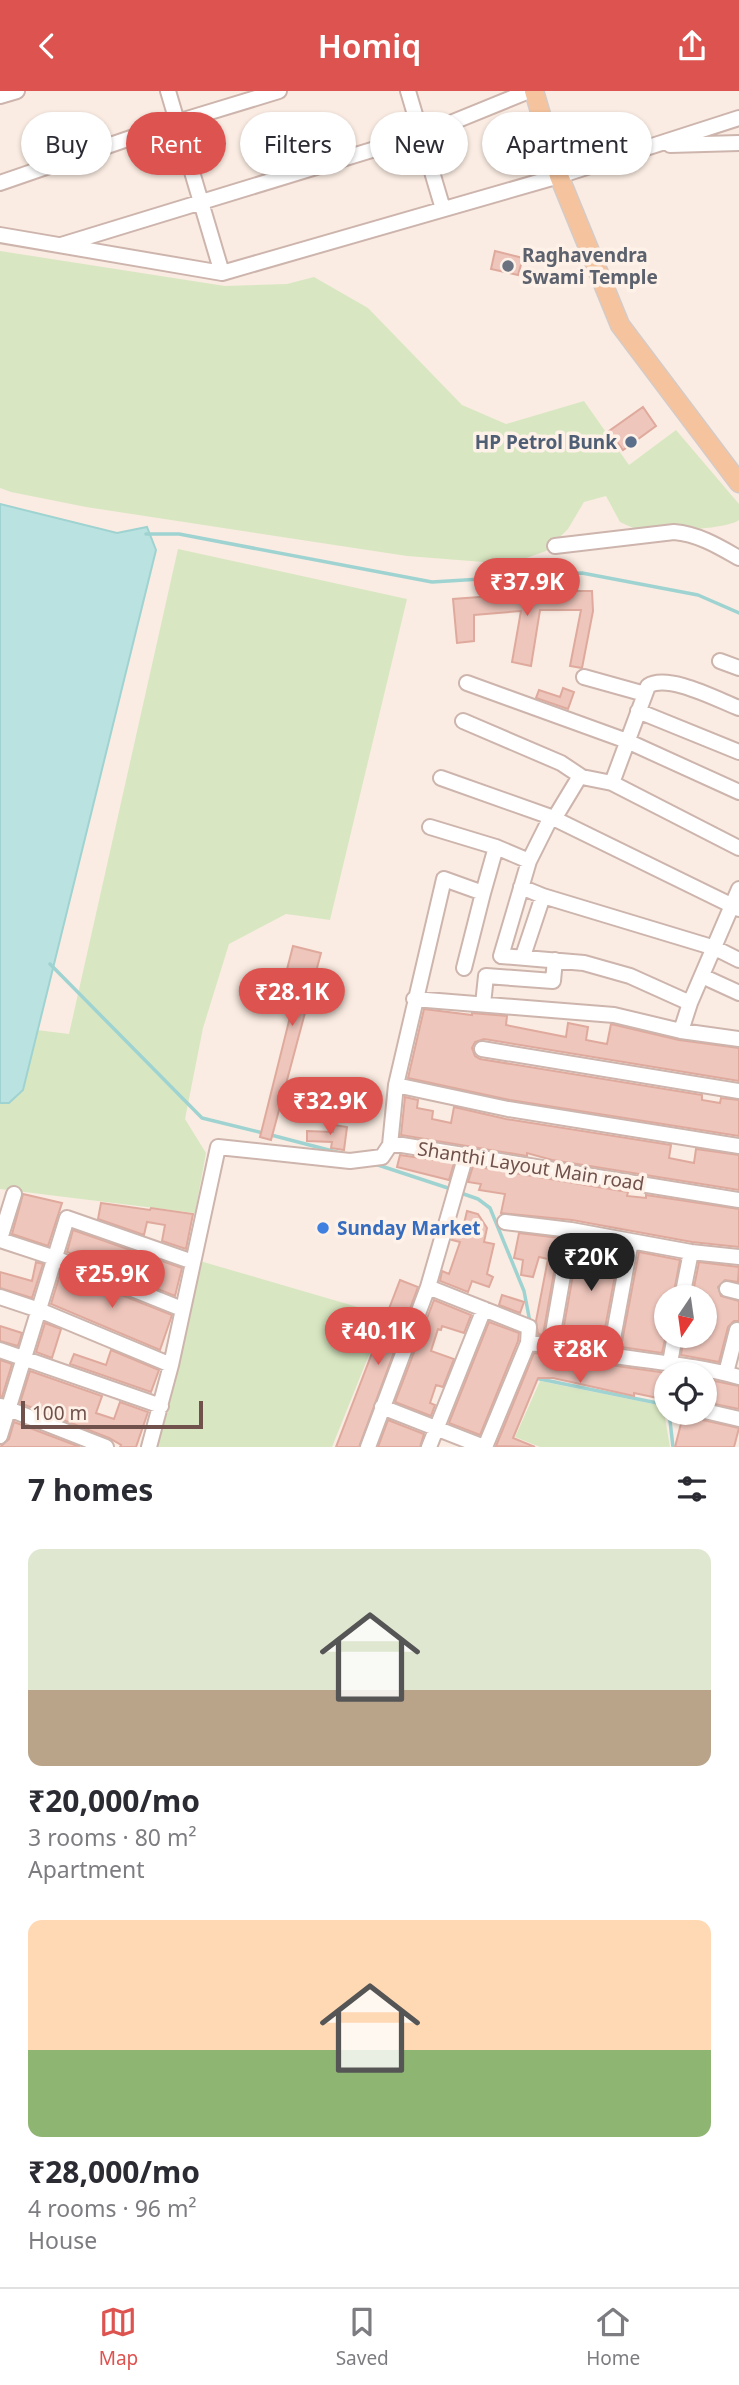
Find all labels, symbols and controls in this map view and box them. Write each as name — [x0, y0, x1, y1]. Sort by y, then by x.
text: Homiq — [318, 24, 421, 67]
icon: back — [28, 27, 66, 65]
icon: share — [673, 27, 711, 65]
chip: Buy — [21, 112, 112, 175]
chip: Rent — [126, 112, 226, 175]
chip: Filters — [240, 112, 356, 175]
chip: New — [370, 112, 468, 175]
chip: Apartment — [482, 112, 652, 175]
place label: Raghavendra Swami Temple — [522, 242, 658, 290]
marker: Raghavendra Swami Temple — [500, 258, 516, 274]
place label: HP Petrol Bunk — [475, 429, 617, 455]
marker: HP Petrol Bunk — [623, 434, 639, 450]
pin: ₹37.9K — [470, 559, 584, 618]
text: ₹37.9K — [490, 565, 564, 597]
pin: ₹28.1K — [235, 969, 349, 1028]
text: ₹28.1K — [255, 975, 329, 1007]
pin: ₹32.9K — [273, 1077, 387, 1137]
text: ₹32.9K — [293, 1084, 367, 1116]
street label: Shanthi Layout Main road — [416, 1135, 646, 1197]
place label: Sunday Market — [337, 1215, 481, 1241]
marker: Sunday Market — [315, 1220, 331, 1236]
pin: ₹20K — [550, 1233, 632, 1293]
text: ₹20K — [564, 1240, 618, 1272]
pin: ₹25.9K — [55, 1251, 169, 1310]
text: ₹25.9K — [75, 1257, 149, 1289]
north arrow — [654, 1285, 718, 1347]
map controls — [654, 1285, 717, 1425]
pin: ₹40.1K — [321, 1307, 435, 1367]
text: ₹40.1K — [341, 1314, 415, 1346]
pin: ₹28K — [539, 1325, 621, 1385]
text: ₹28K — [553, 1332, 607, 1364]
button: locate — [654, 1362, 717, 1425]
scale bar — [21, 1398, 203, 1430]
text: 100 m — [32, 1400, 87, 1426]
text: 7 homes — [28, 1469, 153, 1510]
icon: filters — [673, 1470, 711, 1508]
icon: home — [307, 1594, 433, 1720]
text: ₹20,000/mo — [28, 1780, 200, 1821]
text: 3 rooms · 80 m² — [28, 1821, 197, 1853]
text: Apartment — [28, 1853, 145, 1885]
icon: home — [307, 1965, 433, 2091]
text: ₹28,000/mo — [28, 2151, 200, 2192]
text: 4 rooms · 96 m² — [28, 2192, 197, 2224]
text: House — [28, 2224, 97, 2256]
tab: Map — [99, 2303, 138, 2371]
tab: Saved — [336, 2303, 389, 2371]
tab: Home — [586, 2303, 640, 2371]

